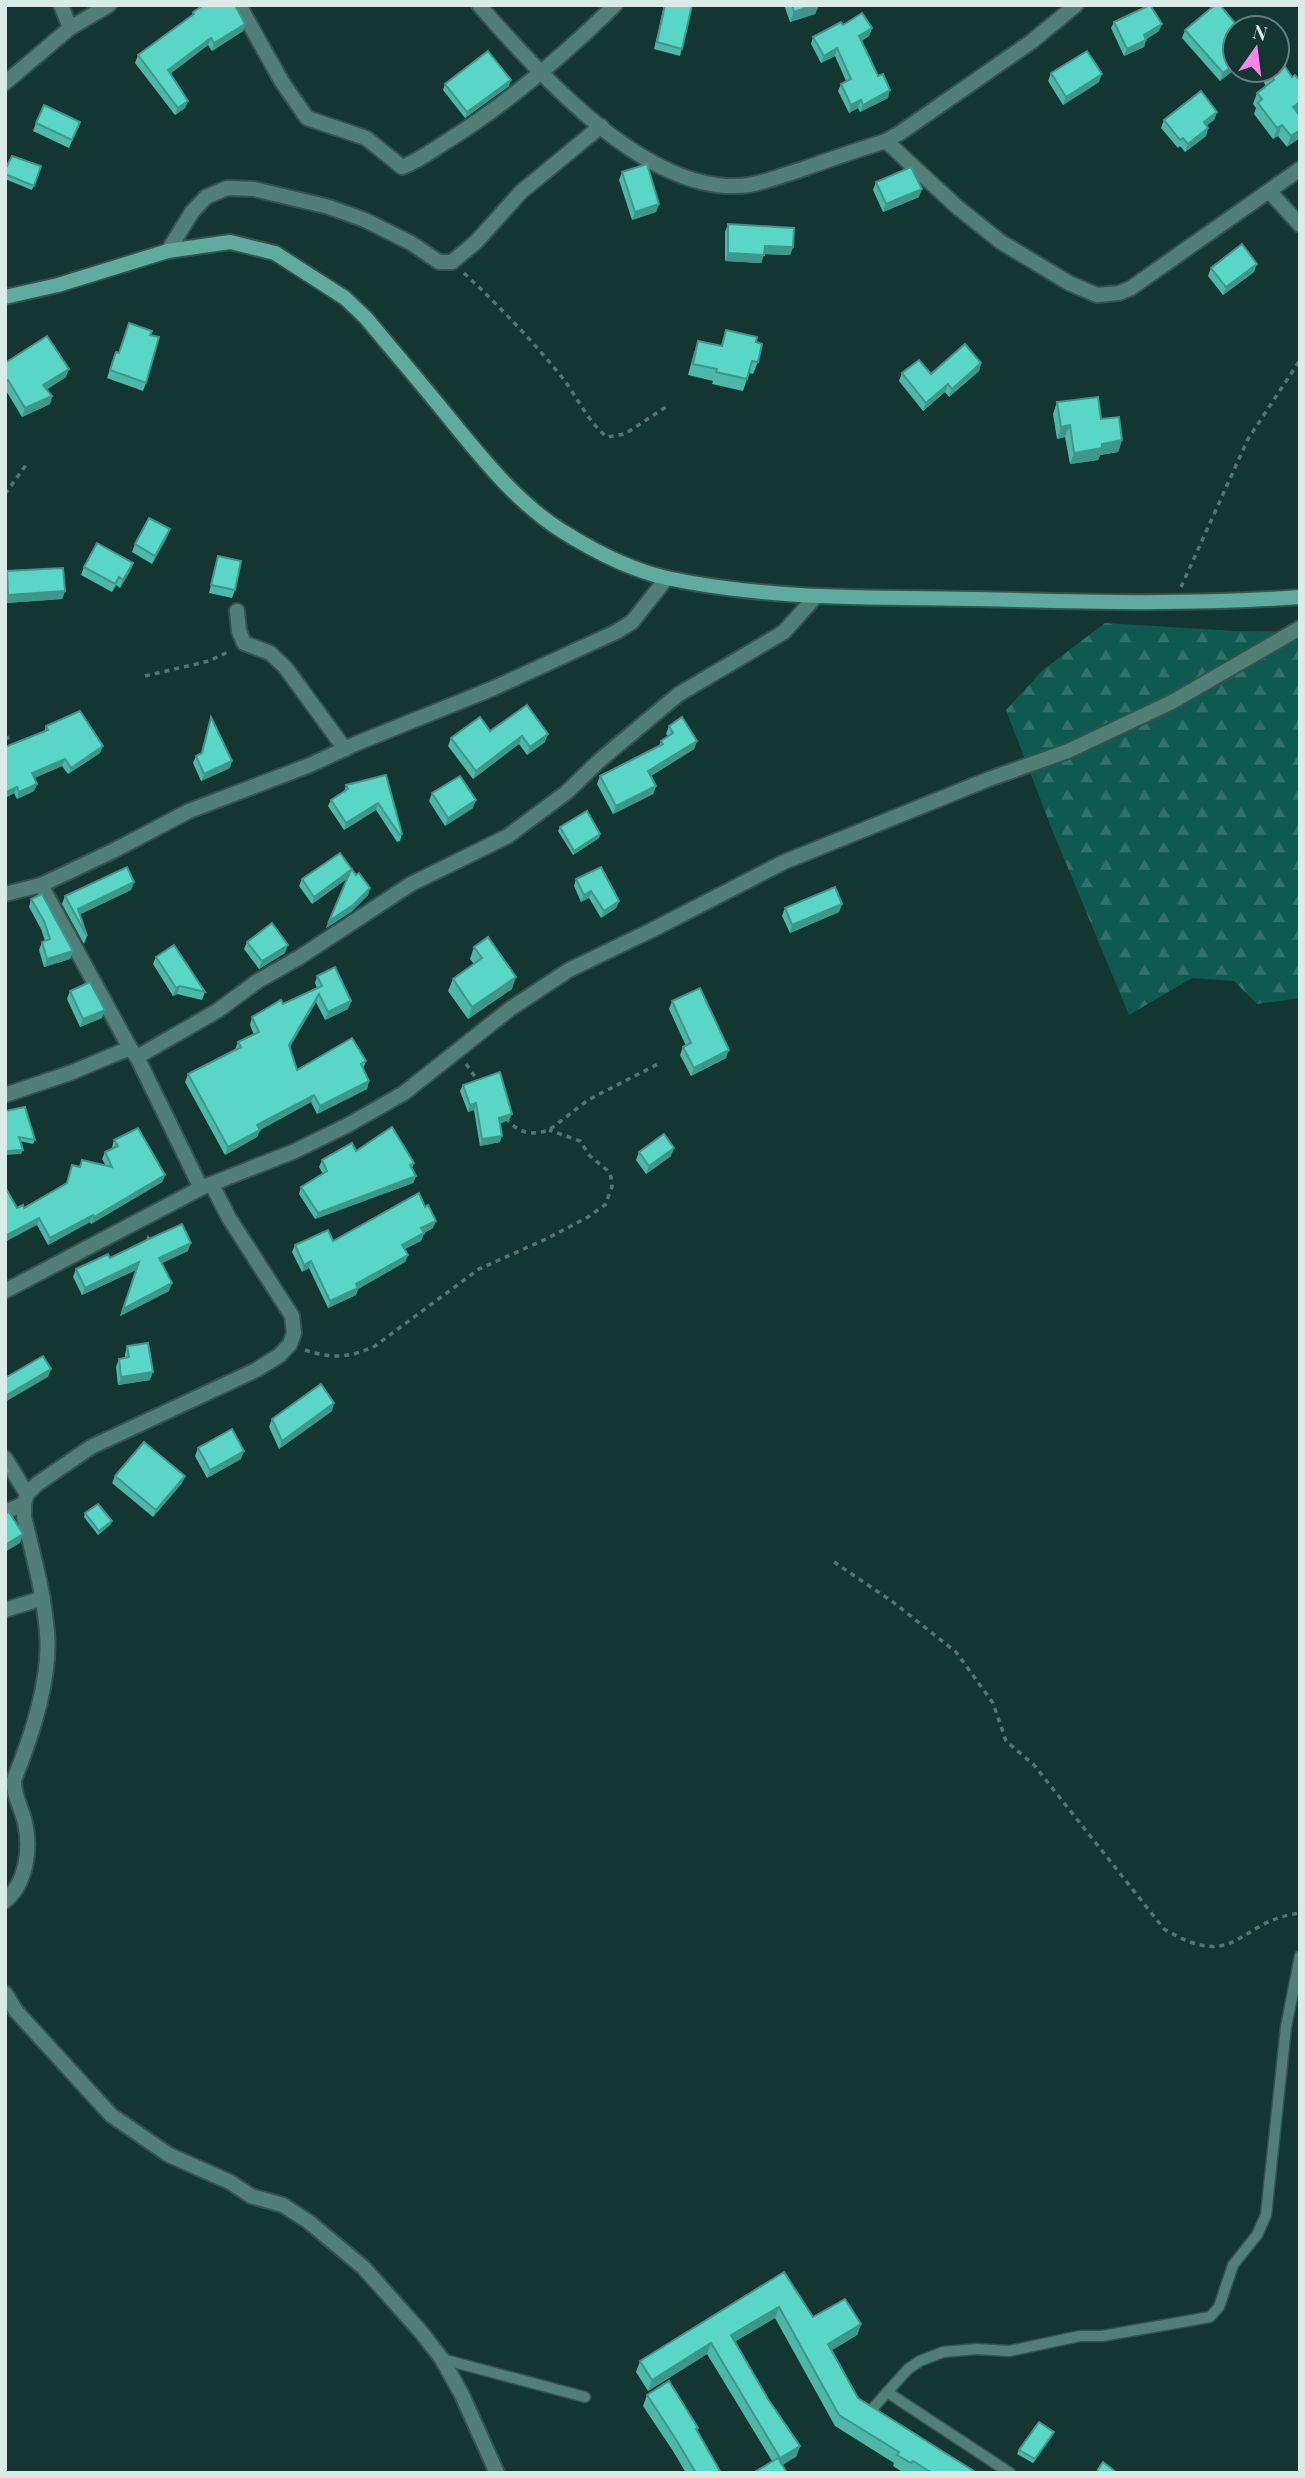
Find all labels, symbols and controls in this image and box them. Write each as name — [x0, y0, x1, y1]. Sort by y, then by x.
north arrow — [1221, 14, 1291, 84]
text: N — [1251, 17, 1270, 46]

